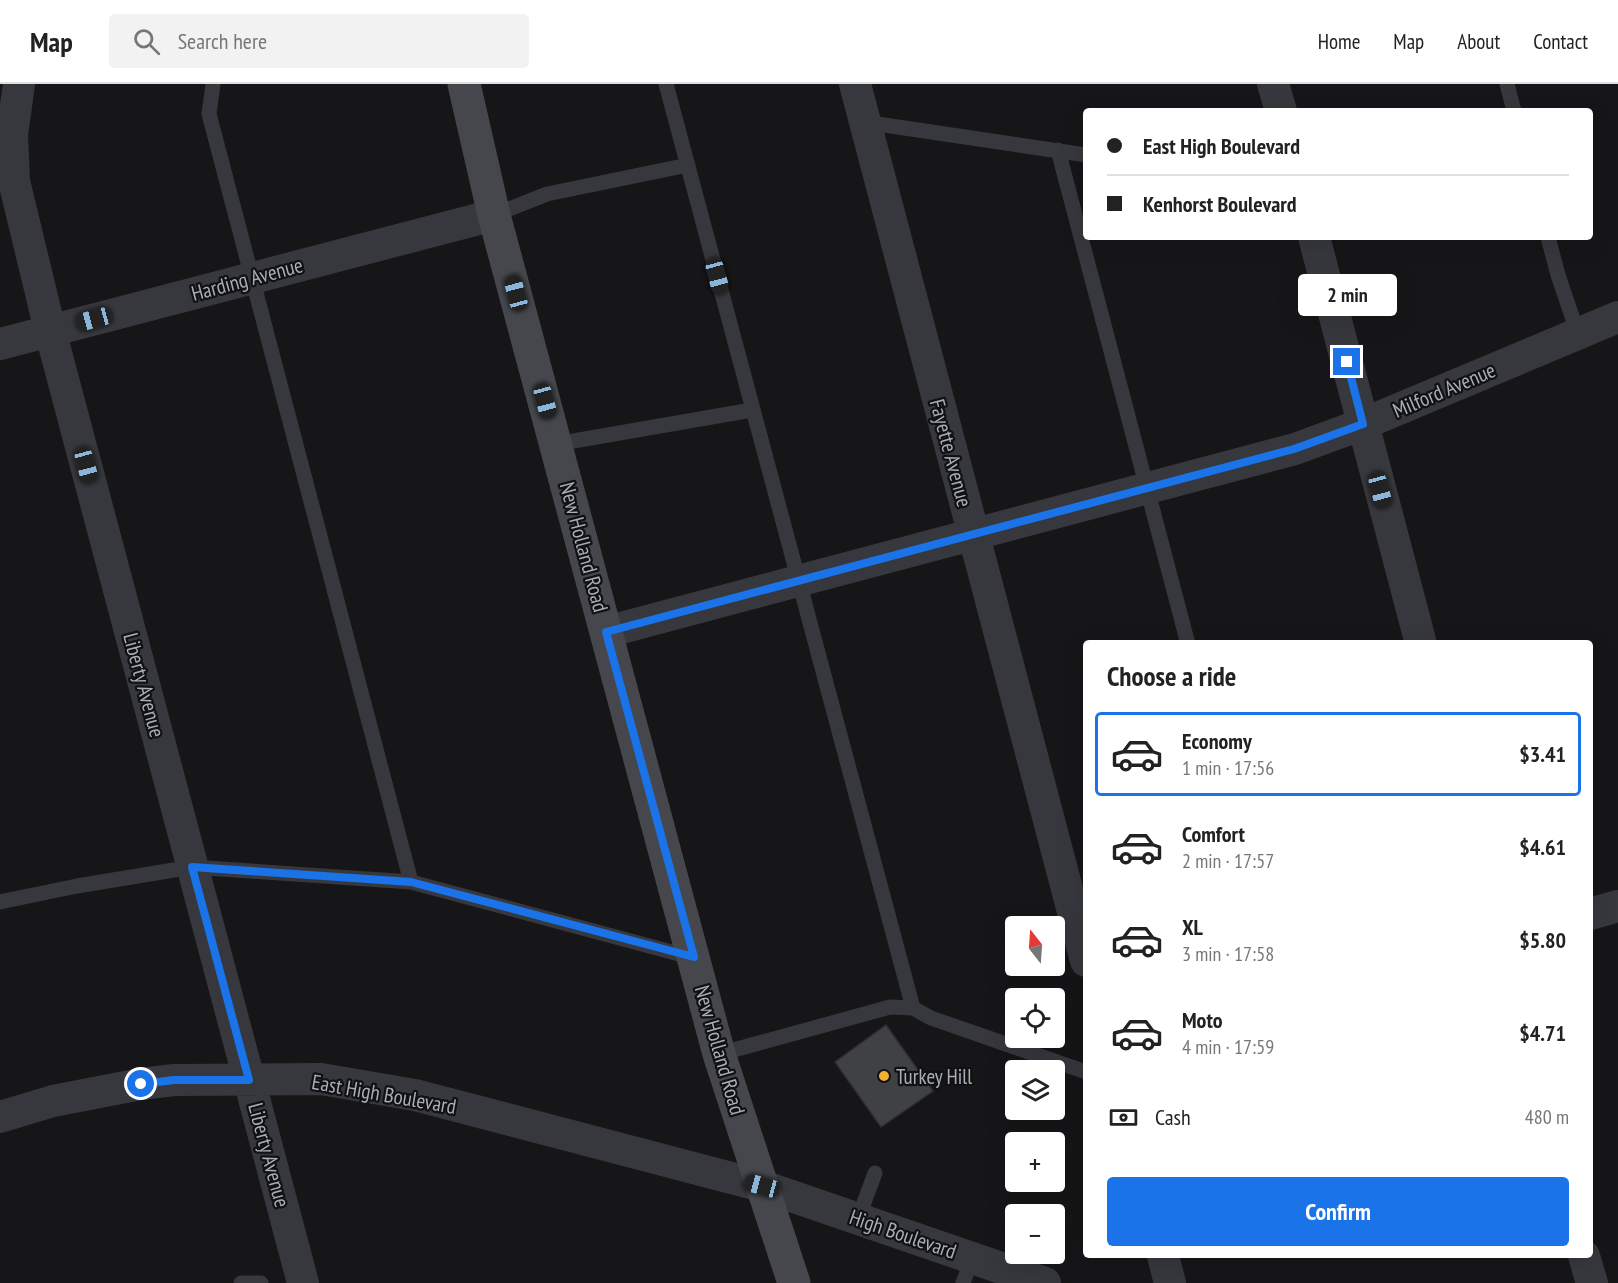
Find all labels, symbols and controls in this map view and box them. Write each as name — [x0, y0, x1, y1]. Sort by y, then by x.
search box — [109, 14, 529, 68]
text: Map — [30, 23, 73, 60]
icon: search — [130, 25, 163, 58]
text: Search here — [178, 27, 267, 55]
text: Home — [1318, 28, 1360, 55]
text: Map — [1393, 28, 1424, 55]
text: About — [1457, 28, 1500, 55]
text: Contact — [1533, 28, 1588, 55]
text: East High Boulevard — [1143, 132, 1300, 160]
text: Kenhorst Boulevard — [1143, 190, 1297, 218]
street label: Harding Avenue — [188, 251, 306, 307]
car — [704, 256, 730, 296]
car — [503, 273, 529, 313]
callout: 2 min — [1298, 275, 1396, 317]
text: 2 min — [1327, 282, 1368, 308]
car — [74, 306, 114, 332]
route end — [1333, 348, 1360, 375]
street label: Milford Avenue — [1389, 356, 1499, 424]
car — [532, 381, 558, 421]
street label: Fayette Avenue — [924, 396, 978, 510]
car — [73, 445, 99, 485]
car — [1367, 470, 1393, 510]
street label: New Holland Road — [554, 479, 614, 615]
street label: Liberty Avenue — [117, 630, 171, 740]
text: Choose a ride — [1107, 659, 1236, 693]
icon: car — [1110, 727, 1164, 781]
text: Economy — [1182, 727, 1252, 755]
text: $3.41 — [1519, 740, 1566, 768]
text: 1 min · 17:56 — [1182, 755, 1274, 781]
icon: car — [1110, 820, 1164, 874]
text: Comfort — [1182, 820, 1245, 848]
text: $4.61 — [1519, 833, 1566, 861]
text: 2 min · 17:57 — [1182, 848, 1274, 874]
icon: car — [1110, 913, 1164, 967]
text: XL — [1182, 913, 1203, 941]
north arrow — [1005, 916, 1065, 976]
map controls — [1005, 916, 1065, 1264]
text: $5.80 — [1519, 926, 1566, 954]
text: 3 min · 17:58 — [1182, 941, 1274, 967]
street label: New Holland Road — [689, 982, 751, 1118]
button: locate — [1005, 988, 1065, 1048]
icon: car — [1110, 1006, 1164, 1060]
text: Moto — [1182, 1006, 1223, 1034]
text: $4.71 — [1519, 1019, 1566, 1047]
text: 4 min · 17:59 — [1182, 1034, 1274, 1060]
button: layers — [1005, 1060, 1065, 1120]
place label: Turkey Hill — [896, 1063, 972, 1090]
street label: East High Boulevard — [310, 1068, 458, 1120]
marker: Turkey Hill — [877, 1069, 891, 1083]
route start — [127, 1070, 154, 1097]
street label: Liberty Avenue — [242, 1100, 296, 1210]
icon: cash — [1107, 1101, 1140, 1134]
text: Cash — [1155, 1103, 1191, 1131]
text: 480 m — [1525, 1104, 1569, 1130]
button: + — [1005, 1132, 1065, 1192]
car — [742, 1173, 782, 1199]
button: Confirm — [1107, 1177, 1569, 1246]
street label: High Boulevard — [846, 1203, 960, 1265]
button: − — [1005, 1204, 1065, 1264]

